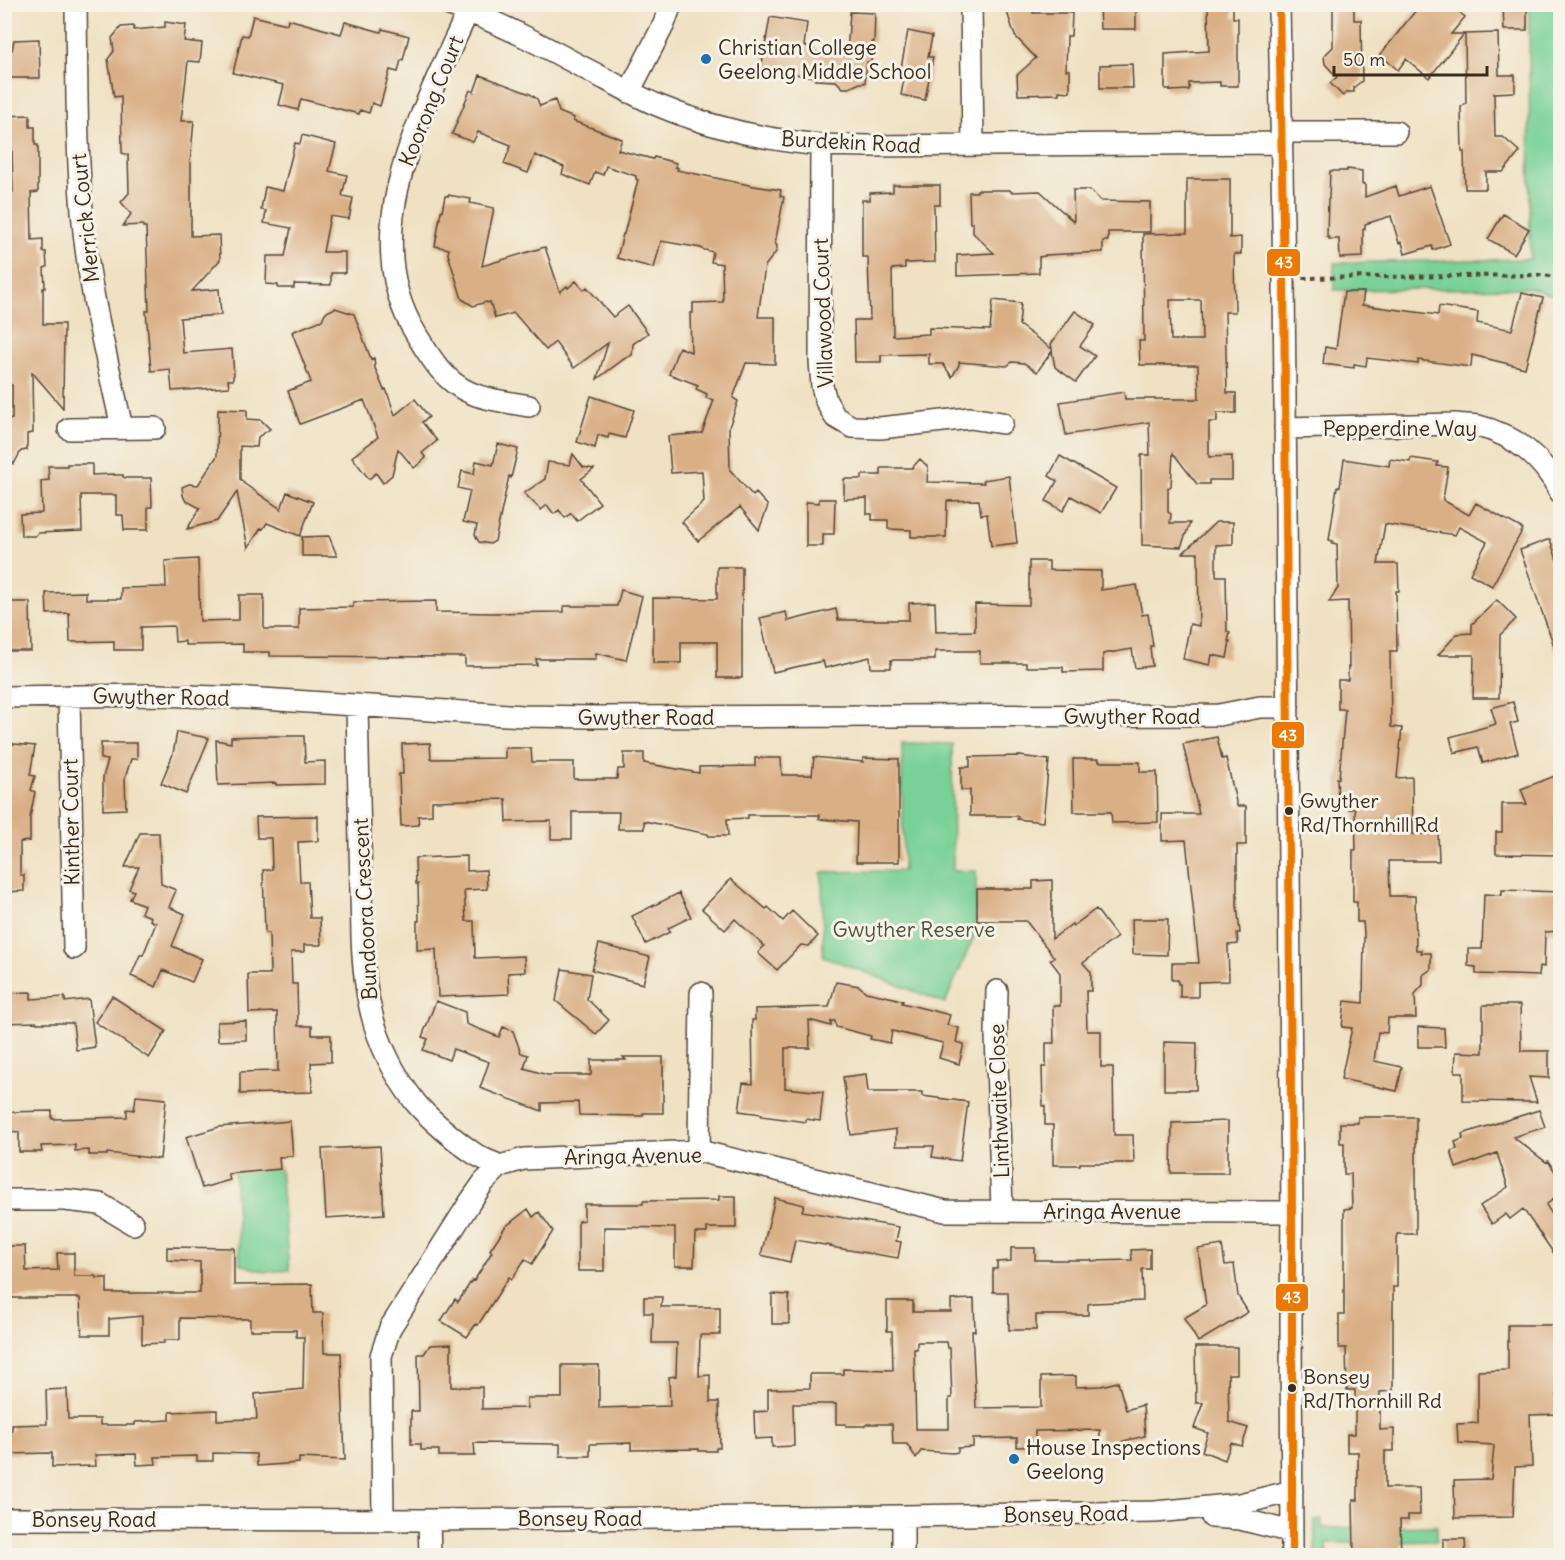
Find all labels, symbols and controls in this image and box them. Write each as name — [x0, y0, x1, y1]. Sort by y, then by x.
street label: Koorong Court — [392, 32, 470, 170]
place label: Christian College Geelong Middle School — [718, 34, 931, 85]
scale bar — [1334, 39, 1487, 77]
text: 50 m — [1343, 48, 1385, 71]
marker: Christian College Geelong Middle School — [699, 52, 713, 66]
street label: Burdekin Road — [781, 125, 921, 159]
street label: Merrick Court — [65, 152, 105, 284]
street label: Villawood Court — [807, 238, 839, 388]
line badge: 43 — [1266, 248, 1301, 277]
text: 43 — [1275, 252, 1293, 272]
street label: Pepperdine Way — [1323, 415, 1477, 442]
street label: Gwyther Road — [92, 682, 230, 712]
street label: Gwyther Road — [1064, 703, 1200, 730]
street label: Gwyther Road — [578, 704, 714, 731]
line badge: 43 — [1271, 721, 1305, 749]
text: 43 — [1279, 725, 1297, 745]
street label: Kinther Court — [56, 758, 86, 886]
place label: Gwyther Rd/Thornhill Rd — [1300, 788, 1439, 837]
marker: Gwyther Rd/Thornhill Rd — [1283, 805, 1295, 817]
street label: Bundoora Crescent — [347, 817, 383, 1001]
park label: Gwyther Reserve — [833, 916, 995, 943]
street label: Linthwaite Close — [983, 1023, 1015, 1179]
street label: Aringa Avenue — [564, 1141, 702, 1171]
street label: Aringa Avenue — [1043, 1198, 1181, 1225]
line badge: 43 — [1275, 1283, 1309, 1312]
text: 43 — [1283, 1287, 1301, 1307]
place label: Bonsey Rd/Thornhill Rd — [1303, 1364, 1442, 1413]
marker: Bonsey Rd/Thornhill Rd — [1286, 1382, 1298, 1394]
place label: House Inspections Geelong — [1026, 1434, 1201, 1485]
marker: House Inspections Geelong — [1007, 1452, 1021, 1466]
street label: Bonsey Road — [1003, 1499, 1129, 1529]
street label: Bonsey Road — [518, 1505, 642, 1532]
street label: Bonsey Road — [32, 1506, 156, 1533]

